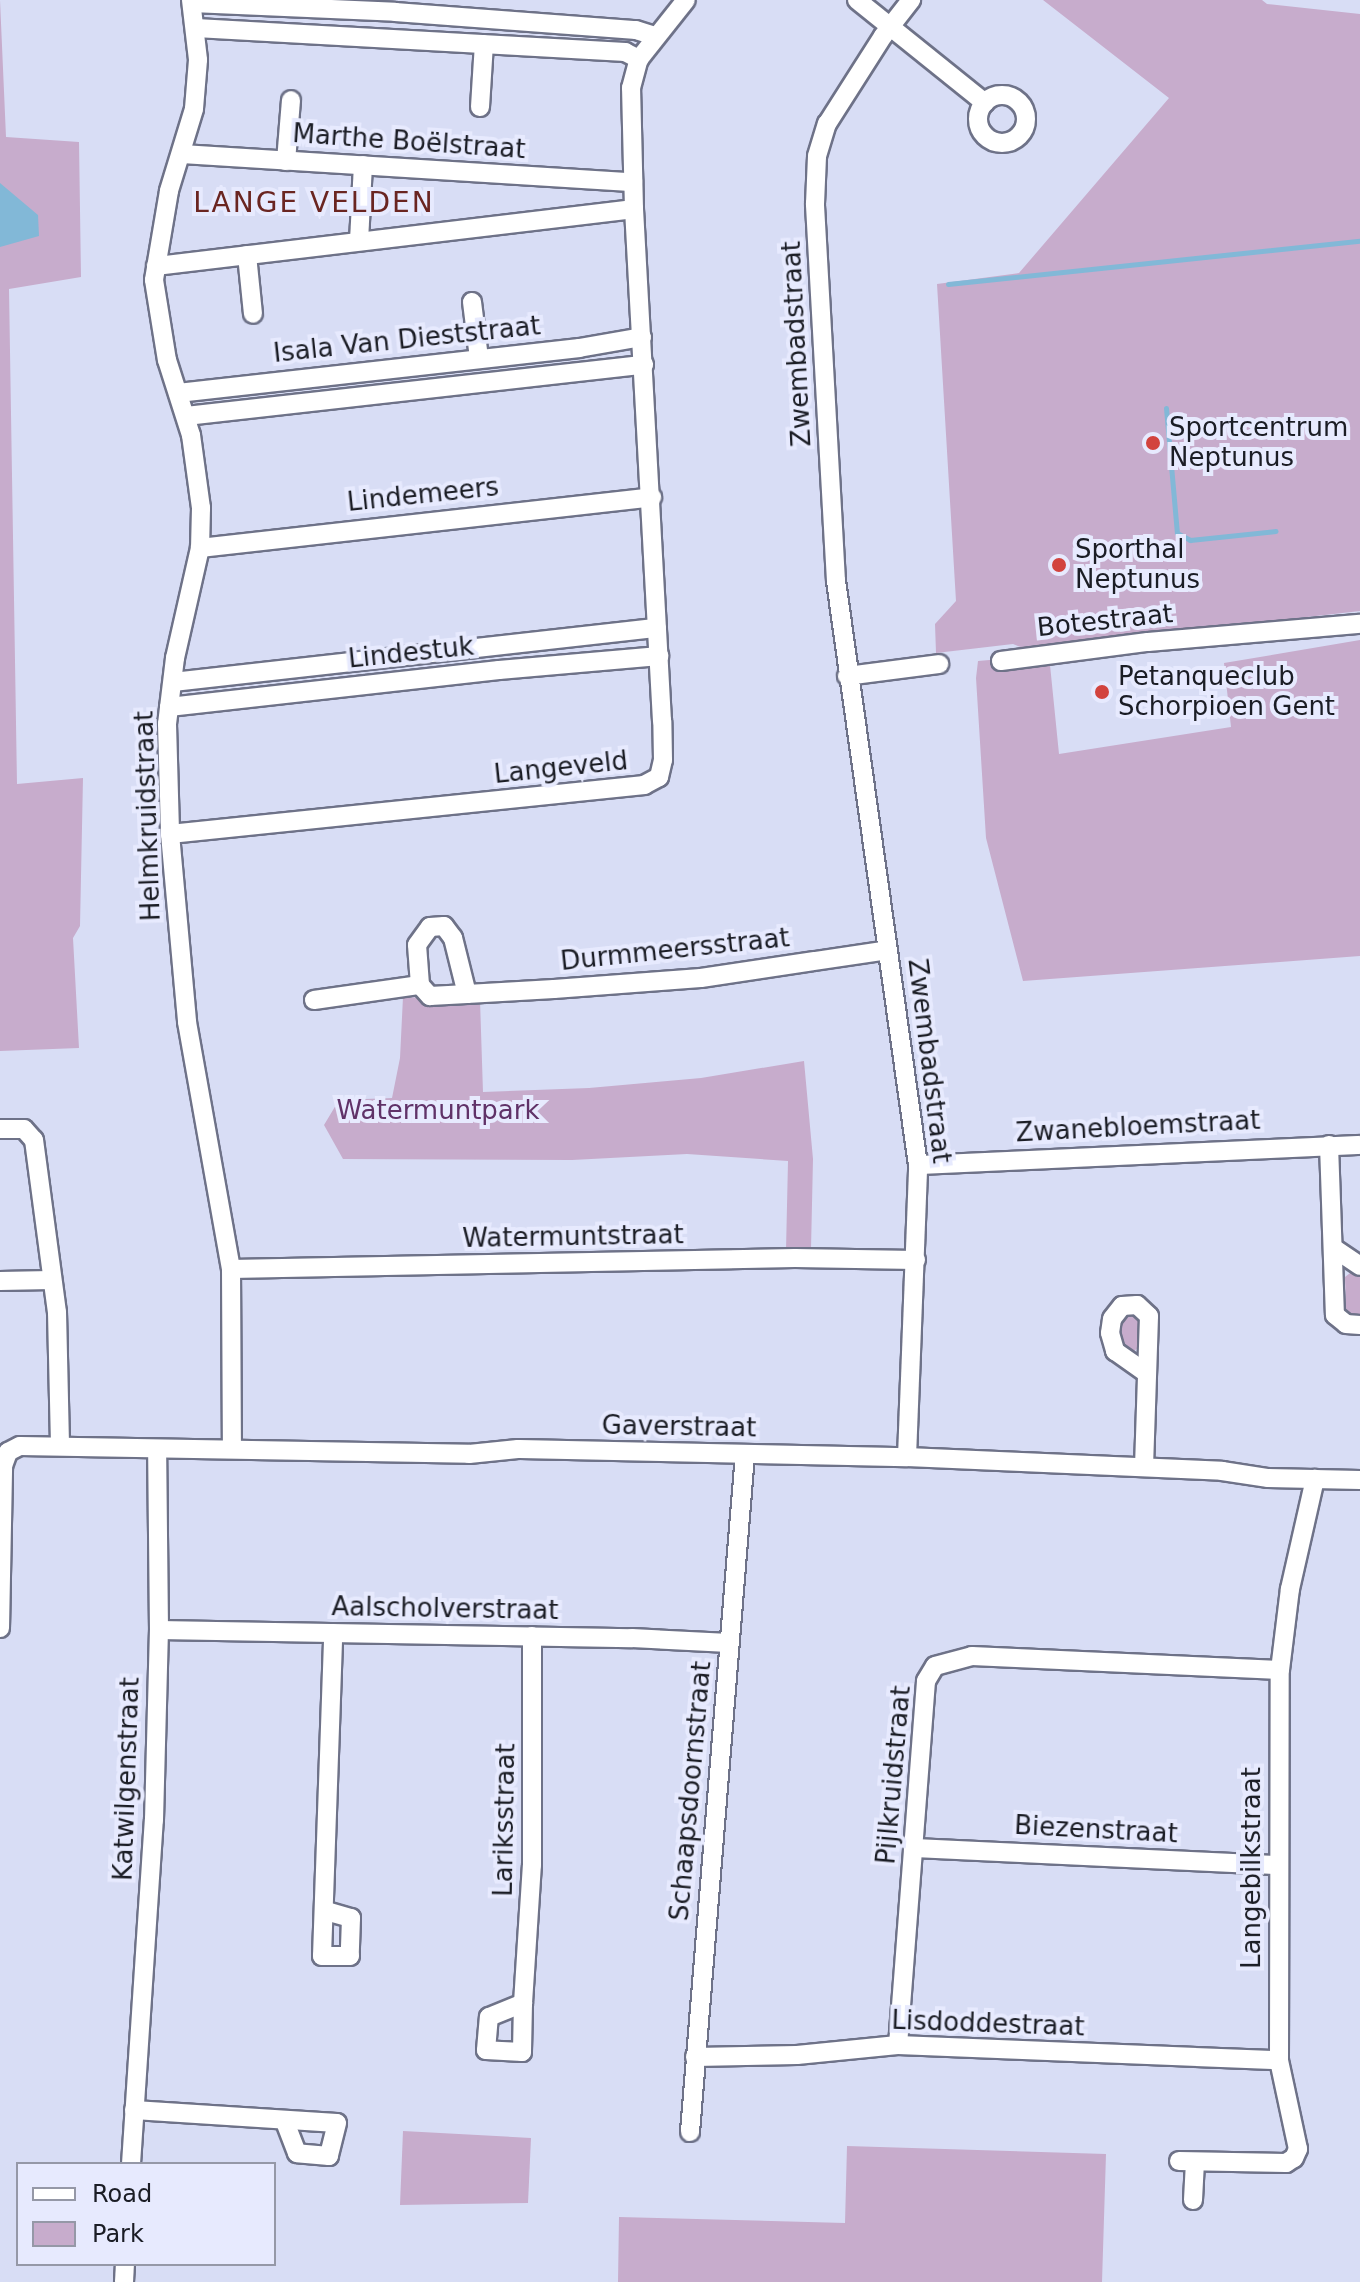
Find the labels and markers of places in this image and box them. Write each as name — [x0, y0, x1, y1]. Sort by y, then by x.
place label: Sportcentrum Neptunus — [1169, 412, 1348, 474]
marker: Sportcentrum Neptunus — [1144, 434, 1162, 452]
place label: Sporthal Neptunus — [1075, 534, 1200, 596]
marker: Sporthal Neptunus — [1050, 556, 1068, 574]
place label: Petanqueclub Schorpioen Gent — [1118, 661, 1335, 722]
marker: Petanqueclub Schorpioen Gent — [1093, 683, 1111, 701]

